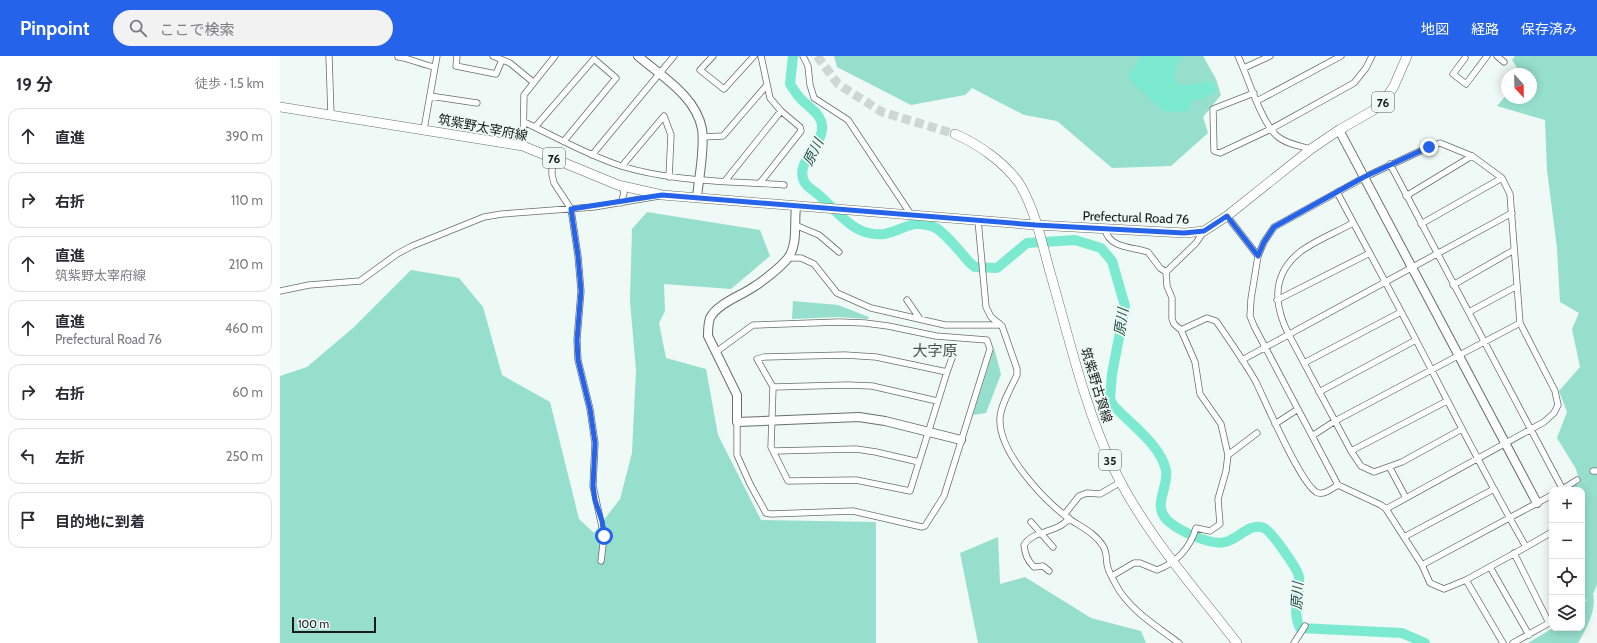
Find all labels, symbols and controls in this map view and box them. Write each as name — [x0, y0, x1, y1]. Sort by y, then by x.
search box — [113, 10, 393, 46]
text: Pinpoint — [20, 17, 89, 40]
icon: search — [127, 17, 149, 39]
text: 地図 — [1421, 20, 1449, 38]
text: 経路 — [1471, 20, 1499, 38]
text: 保存済み — [1521, 20, 1577, 38]
text: ここで検索 — [159, 21, 234, 39]
north arrow — [1501, 68, 1537, 104]
text: 19 分 — [16, 74, 53, 94]
text: 徒歩 · 1.5 km — [195, 75, 264, 91]
road number: 76 — [1372, 92, 1394, 112]
street label: 筑紫野太宰府線 — [437, 110, 529, 144]
icon: ahead — [17, 125, 39, 147]
text: 390 m — [225, 128, 263, 144]
text: 直進 — [55, 129, 85, 147]
water label: 原川 — [799, 134, 828, 169]
route end — [1420, 138, 1438, 156]
road number: 76 — [543, 148, 565, 168]
icon: right — [17, 189, 39, 211]
text: 110 m — [231, 192, 263, 208]
text: 右折 — [55, 193, 85, 211]
street label: Prefectural Road 76 — [1082, 207, 1190, 227]
text: 直進 — [55, 247, 85, 265]
icon: ahead — [17, 253, 39, 275]
text: 210 m — [229, 256, 263, 272]
text: 筑紫野太宰府線 — [55, 267, 146, 283]
water label: 原川 — [1110, 305, 1132, 337]
text: 直進 — [55, 313, 85, 331]
icon: ahead — [17, 317, 39, 339]
text: 460 m — [225, 320, 263, 336]
text: Prefectural Road 76 — [55, 331, 162, 347]
district label: 大字原 — [912, 342, 958, 360]
street label: 筑紫野古賀線 — [1078, 345, 1116, 425]
icon: right — [17, 381, 39, 403]
text: 60 m — [232, 384, 263, 400]
text: 右折 — [55, 385, 85, 403]
icon: left — [17, 445, 39, 467]
text: 250 m — [226, 448, 263, 464]
text: 左折 — [55, 449, 85, 467]
road number: 35 — [1099, 450, 1121, 470]
map controls — [1549, 487, 1585, 631]
button: + — [1549, 487, 1585, 523]
icon: arrive — [17, 509, 39, 531]
text: 目的地に到着 — [55, 513, 145, 531]
button: − — [1549, 523, 1585, 559]
route start — [595, 527, 613, 545]
button: locate — [1549, 559, 1585, 595]
water label: 原川 — [1287, 580, 1307, 610]
button: layers — [1549, 595, 1585, 631]
scale bar — [292, 615, 376, 634]
text: 100 m — [298, 617, 329, 631]

